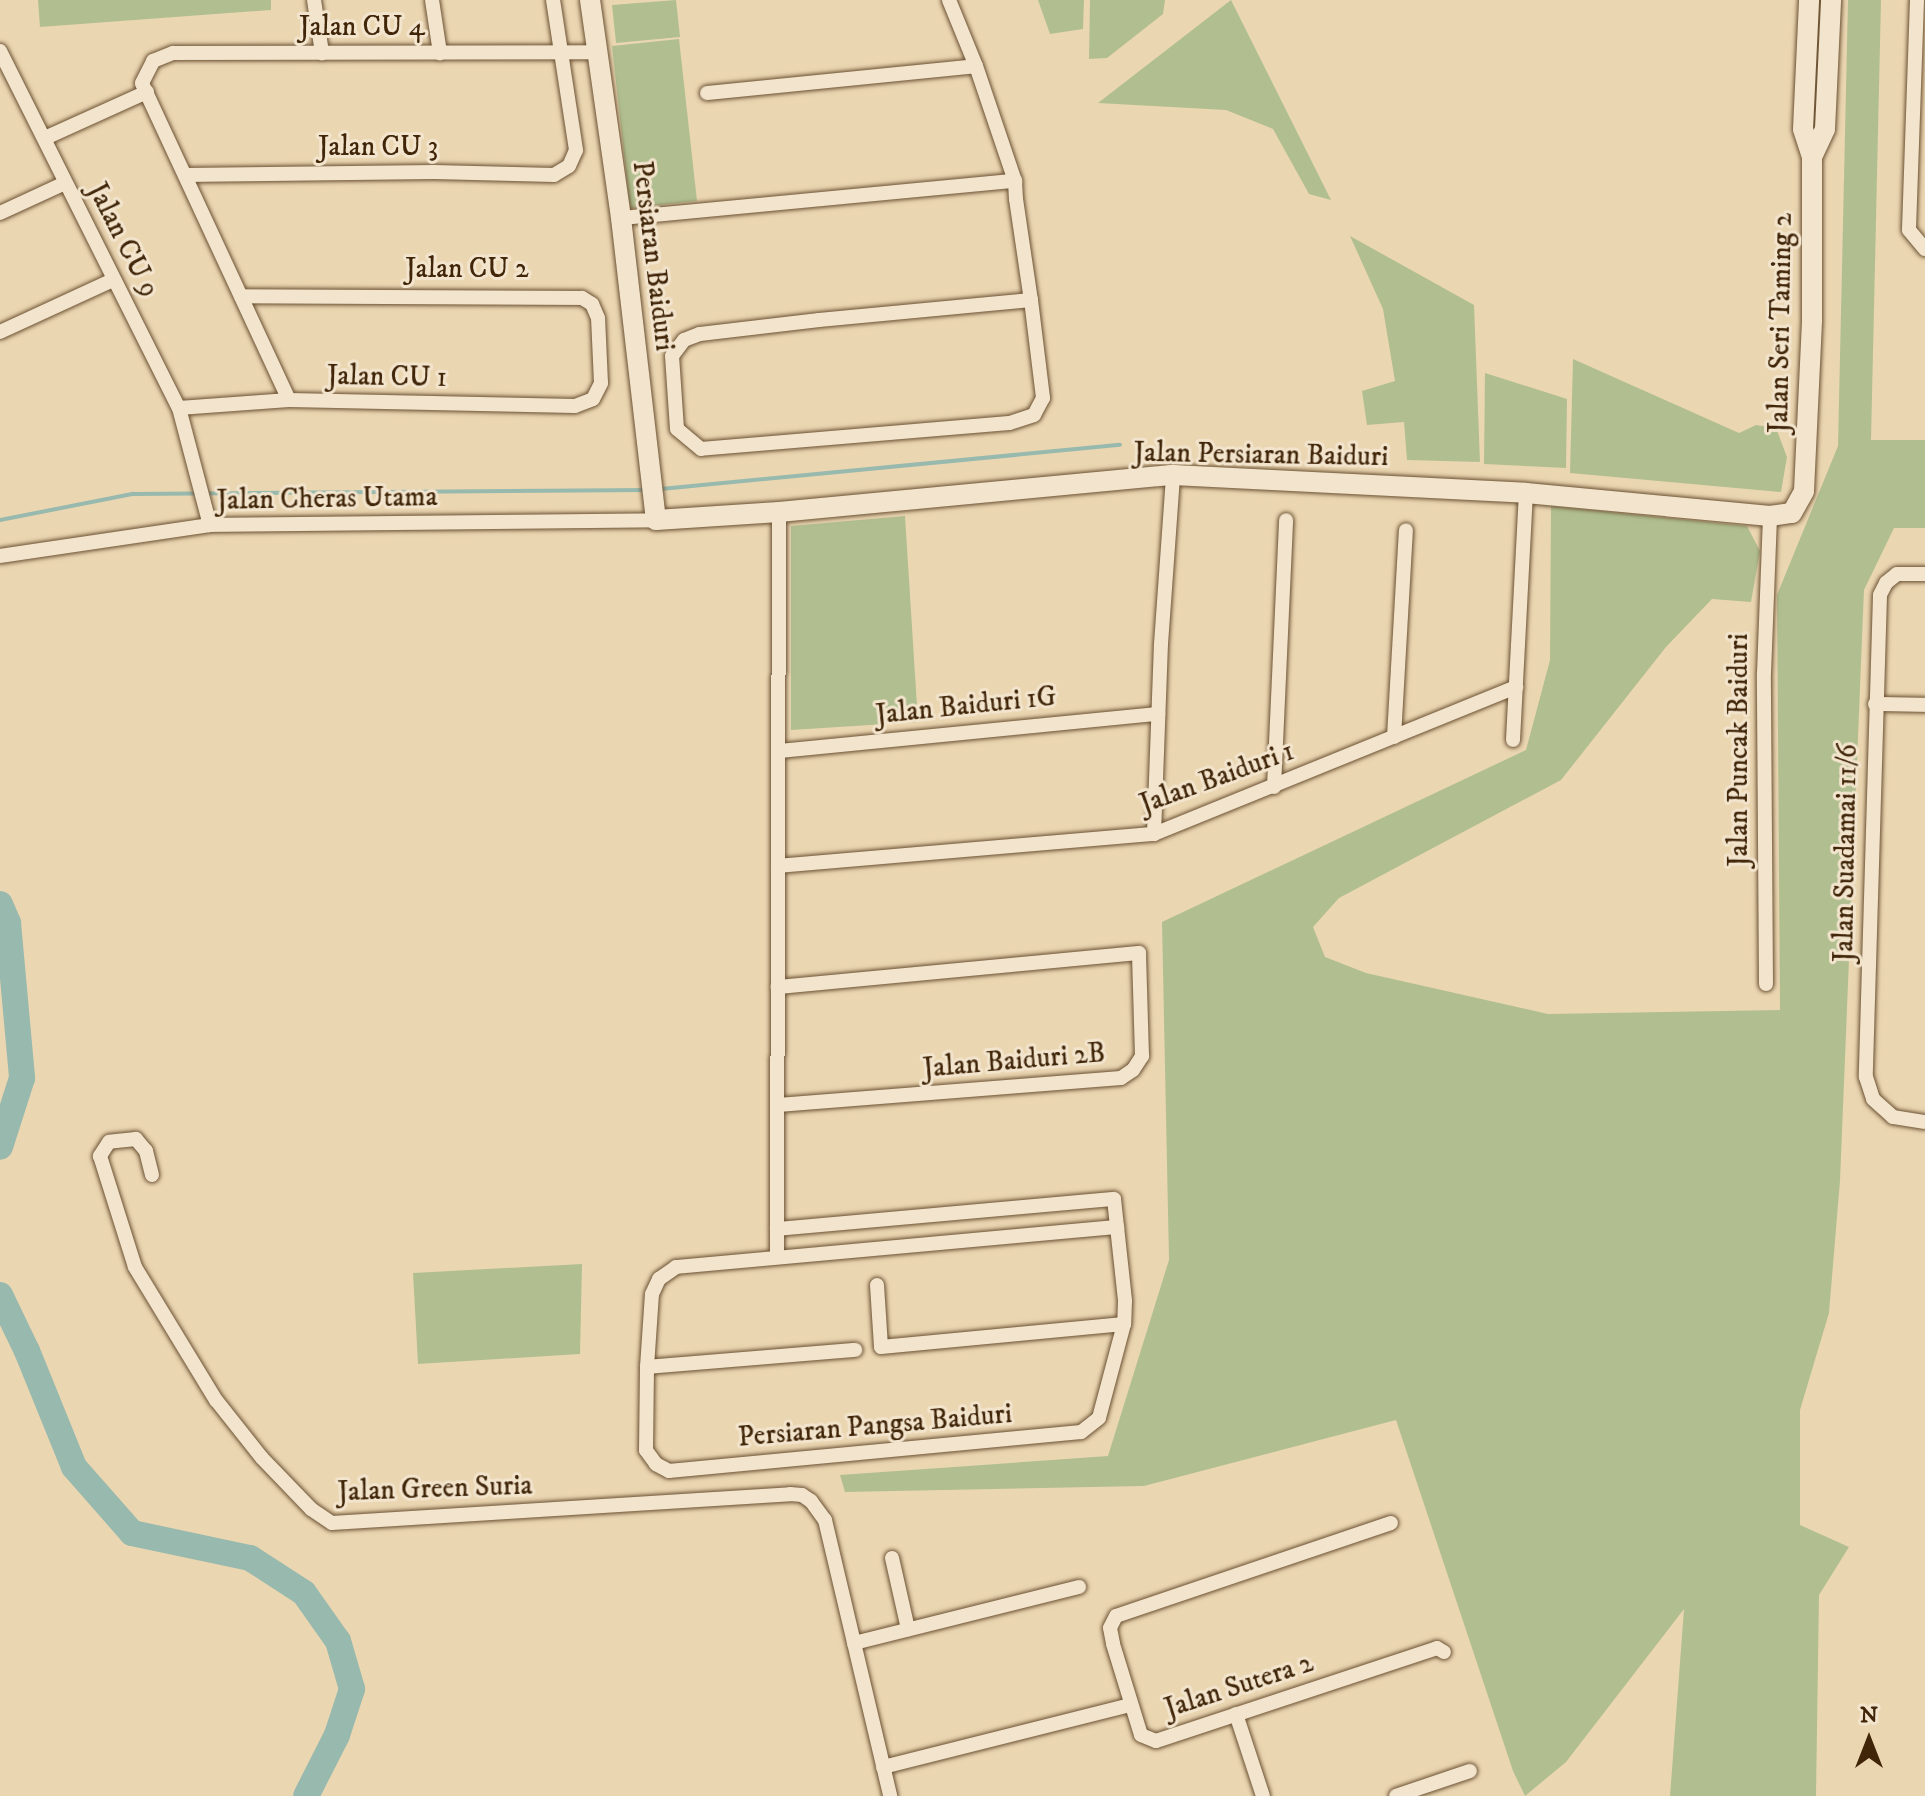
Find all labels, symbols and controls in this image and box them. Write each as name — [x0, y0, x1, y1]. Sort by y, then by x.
street label: Jalan CU 4 — [299, 10, 425, 44]
street label: Jalan CU 3 — [318, 130, 438, 164]
street label: Persiaran Baiduri — [625, 159, 681, 353]
street label: Jalan CU 9 — [80, 177, 166, 303]
street label: Jalan Seri Taming 2 — [1762, 213, 1800, 433]
street label: Jalan CU 2 — [405, 252, 529, 286]
street label: Jalan CU 1 — [327, 359, 447, 395]
street label: Jalan Persiaran Baiduri — [1133, 436, 1389, 474]
street label: Jalan Cheras Utama — [216, 480, 438, 518]
street label: Jalan Puncak Baiduri — [1722, 633, 1756, 867]
street label: Jalan Baiduri 1G — [874, 680, 1058, 732]
street label: Jalan Baiduri 1 — [1135, 735, 1299, 821]
street label: Jalan Suadamai 11/6 — [1827, 744, 1865, 962]
street label: Jalan Baiduri 2B — [921, 1036, 1107, 1086]
street label: Persiaran Pangsa Baiduri — [737, 1397, 1013, 1455]
street label: Jalan Green Suria — [337, 1469, 533, 1509]
street label: Jalan Sutera 2 — [1160, 1646, 1318, 1726]
north arrow — [1829, 1700, 1909, 1780]
text: N — [1860, 1702, 1878, 1729]

